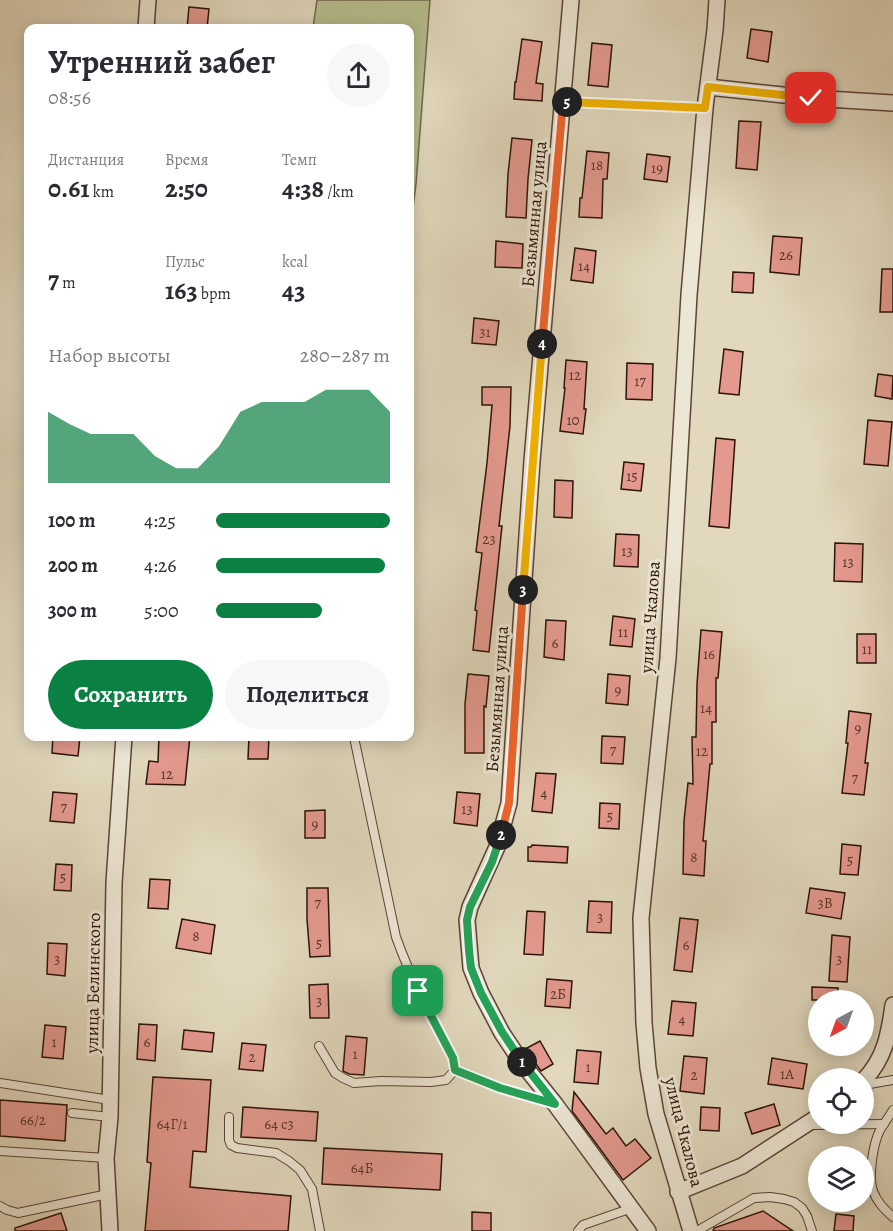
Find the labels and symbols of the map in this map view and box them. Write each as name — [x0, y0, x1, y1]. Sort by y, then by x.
pin — [785, 72, 836, 123]
pin: 5 — [552, 87, 582, 117]
street label: Безымянная улица — [516, 139, 552, 288]
house number: 18 — [591, 155, 603, 175]
house number: 19 — [651, 158, 663, 178]
house number: 26 — [779, 245, 793, 265]
house number: 14 — [578, 256, 590, 276]
house number: 31 — [479, 322, 491, 342]
pin: 4 — [527, 329, 557, 359]
house number: 12 — [569, 365, 581, 385]
house number: 17 — [634, 371, 646, 391]
house number: 10 — [566, 410, 580, 430]
house number: 15 — [626, 466, 638, 486]
house number: 23 — [482, 529, 496, 549]
house number: 13 — [621, 541, 633, 561]
house number: 13 — [842, 552, 854, 572]
street label: улица Чкалова — [634, 559, 666, 675]
pin: 3 — [508, 575, 538, 605]
house number: 11 — [618, 622, 628, 642]
street label: Безымянная улица — [480, 624, 514, 773]
house number: 6 — [552, 633, 559, 653]
house number: 11 — [862, 639, 872, 659]
house number: 16 — [703, 644, 715, 664]
house number: 9 — [615, 680, 622, 700]
house number: 14 — [700, 698, 712, 718]
house number: 9 — [855, 718, 862, 738]
house number: 7 — [610, 740, 617, 760]
house number: 12 — [696, 741, 708, 761]
house number: 12 — [161, 764, 173, 784]
house number: 7 — [852, 768, 859, 788]
house number: 4 — [541, 783, 548, 803]
house number: 7 — [61, 797, 68, 817]
house number: 13 — [461, 799, 473, 819]
house number: 5 — [607, 806, 613, 826]
house number: 9 — [312, 814, 319, 834]
pin: 2 — [486, 820, 516, 850]
house number: 8 — [690, 847, 698, 867]
house number: 5 — [847, 850, 853, 870]
house number: 5 — [60, 867, 66, 887]
house number: 7 — [315, 893, 322, 913]
house number: 3В — [817, 893, 833, 913]
house number: 3 — [597, 907, 603, 927]
street label: улица Белинского — [80, 912, 106, 1055]
house number: 8 — [192, 926, 200, 946]
house number: 5 — [316, 933, 322, 953]
house number: 6 — [683, 935, 690, 955]
house number: 3 — [54, 949, 60, 969]
house number: 3 — [836, 949, 842, 969]
pin — [392, 965, 443, 1016]
house number: 2Б — [550, 984, 566, 1004]
north arrow — [808, 990, 874, 1056]
house number: 3 — [316, 991, 322, 1011]
house number: 4 — [679, 1009, 686, 1029]
house number: 1 — [51, 1032, 57, 1052]
house number: 6 — [144, 1032, 151, 1052]
house number: 1 — [352, 1044, 358, 1064]
house number: 2 — [248, 1047, 256, 1067]
pin: 1 — [507, 1047, 537, 1077]
house number: 1 — [585, 1057, 591, 1077]
house number: 1А — [780, 1064, 794, 1084]
house number: 2 — [690, 1065, 698, 1085]
street label: улица Чкалова — [659, 1074, 709, 1190]
house number: 66/2 — [20, 1110, 46, 1130]
house number: 64Г/1 — [156, 1114, 188, 1134]
house number: 64 с3 — [264, 1114, 294, 1134]
house number: 64Б — [351, 1158, 373, 1178]

